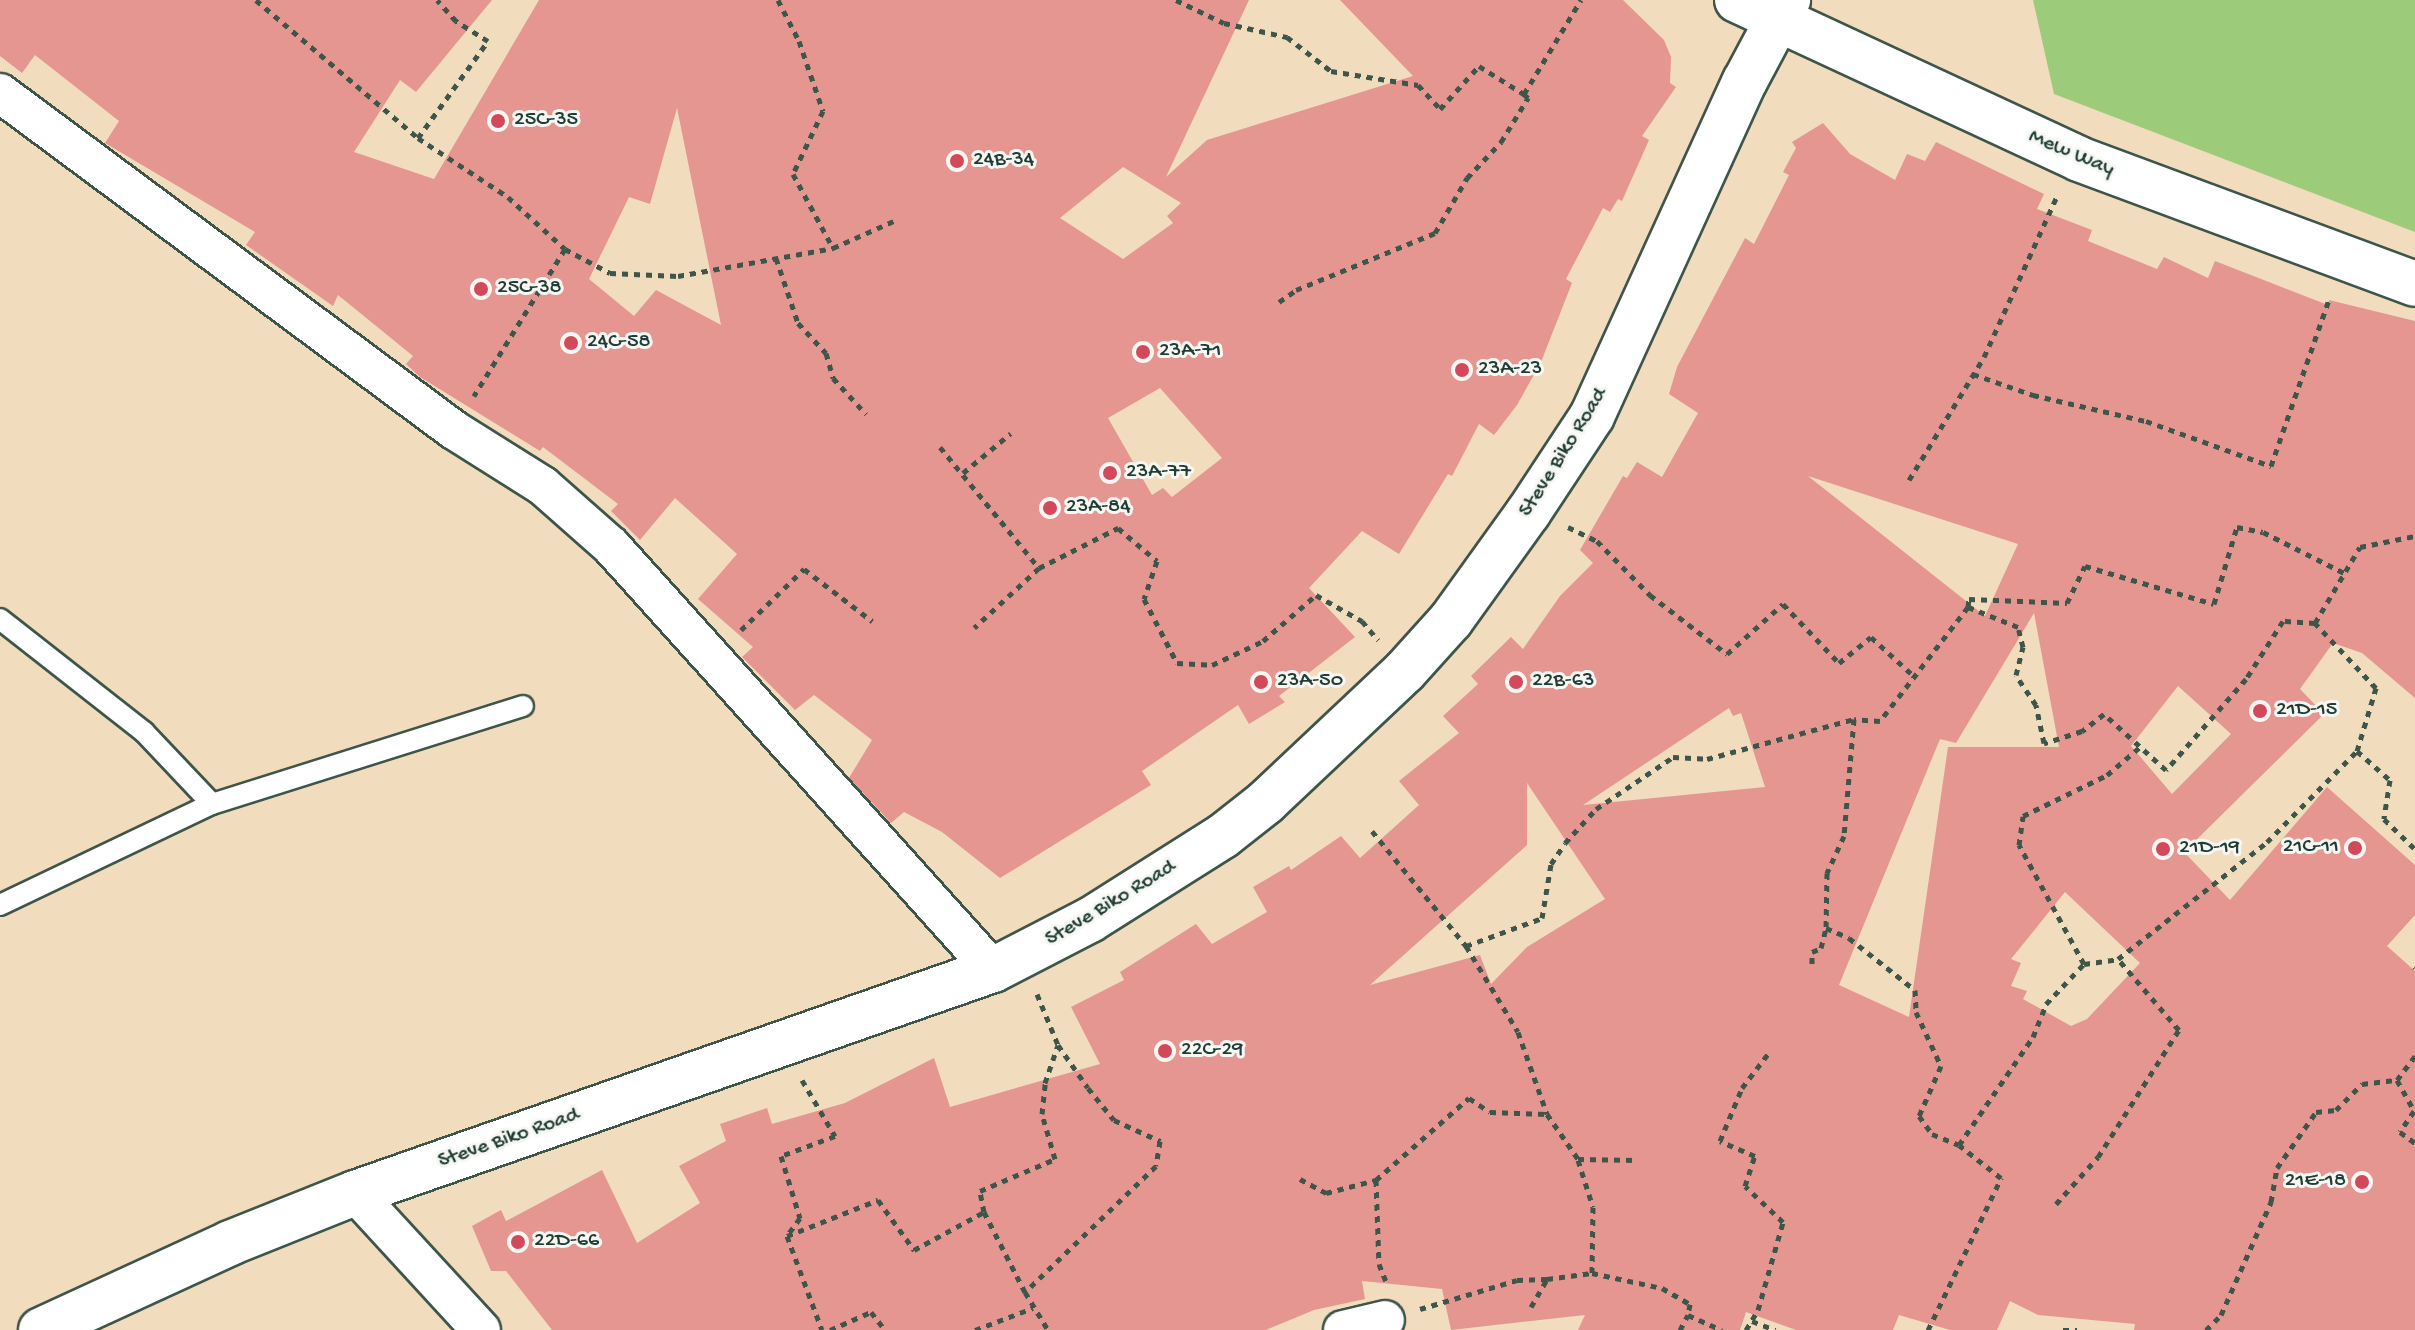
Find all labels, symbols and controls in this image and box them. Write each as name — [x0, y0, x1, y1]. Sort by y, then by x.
place label: 25C-35 — [514, 108, 578, 134]
marker: 25C-35 — [489, 112, 507, 130]
street label: Mew Way — [2024, 124, 2118, 184]
place label: 24B-34 — [973, 148, 1034, 174]
marker: 24B-34 — [948, 152, 966, 170]
place label: 25C-38 — [497, 276, 562, 302]
marker: 25C-38 — [472, 280, 490, 298]
place label: 24C-58 — [587, 330, 651, 356]
marker: 24C-58 — [562, 334, 580, 352]
place label: 23A-71 — [1159, 339, 1221, 365]
marker: 23A-71 — [1134, 343, 1152, 361]
place label: 23A-23 — [1478, 357, 1542, 383]
marker: 23A-23 — [1453, 361, 1471, 379]
street label: Steve Biko Road — [1514, 384, 1614, 522]
place label: 23A-77 — [1126, 460, 1191, 486]
marker: 23A-77 — [1101, 464, 1119, 482]
place label: 23A-84 — [1066, 495, 1131, 521]
marker: 23A-84 — [1041, 499, 1059, 517]
place label: 23A-50 — [1277, 669, 1343, 695]
place label: 22B-63 — [1532, 669, 1594, 695]
marker: 23A-50 — [1252, 673, 1270, 691]
marker: 22B-63 — [1507, 673, 1525, 691]
place label: 21D-15 — [2276, 698, 2337, 724]
marker: 21D-15 — [2251, 702, 2269, 720]
place label: 21C-11 — [2283, 835, 2339, 861]
place label: 21D-19 — [2179, 836, 2240, 862]
marker: 21C-11 — [2346, 839, 2364, 857]
marker: 21D-19 — [2154, 840, 2172, 858]
street label: Steve Biko Road — [1041, 855, 1181, 953]
place label: 22C-29 — [1181, 1038, 1243, 1064]
marker: 22C-29 — [1156, 1042, 1174, 1060]
street label: Steve Biko Road — [435, 1103, 583, 1175]
place label: 21E-18 — [2285, 1169, 2346, 1195]
marker: 21E-18 — [2353, 1173, 2371, 1191]
place label: 22D-66 — [534, 1229, 599, 1255]
marker: 22D-66 — [509, 1233, 527, 1251]

